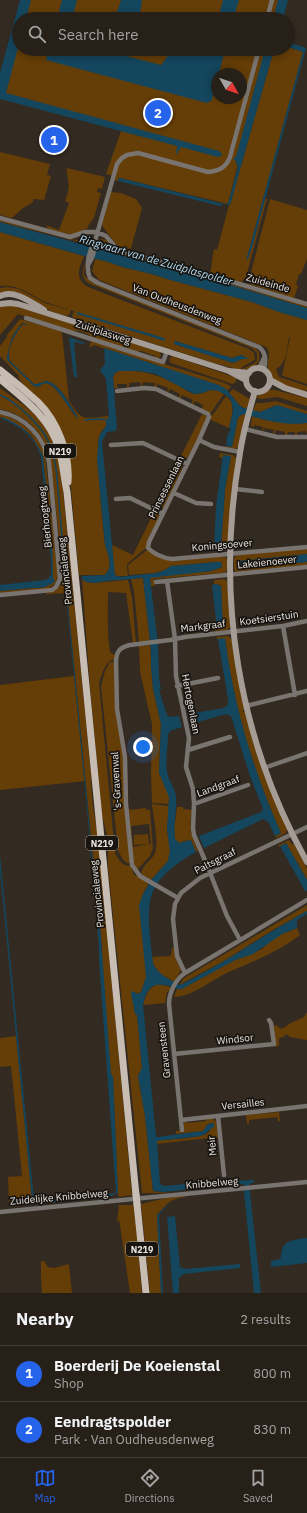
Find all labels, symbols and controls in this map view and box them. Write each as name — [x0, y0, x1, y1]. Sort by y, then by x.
search box — [12, 12, 295, 56]
icon: search — [26, 23, 48, 45]
text: Search here — [58, 25, 138, 44]
north arrow — [211, 68, 247, 104]
pin: 2 — [145, 98, 171, 128]
pin: 1 — [41, 125, 67, 155]
water label: Ringvaart van de Zuidplaspolder — [78, 231, 235, 289]
street label: Zuideinde — [245, 271, 292, 296]
street label: Van Oudheusdenweg — [130, 281, 224, 327]
street label: Zuidplasweg — [74, 317, 133, 347]
road number: N219 — [44, 444, 76, 458]
street label: Prinsessenlaan — [145, 454, 187, 520]
street label: Bierhoogtweg — [35, 485, 55, 549]
street label: Provincialeweg — [55, 536, 75, 605]
street label: Koningsoever — [191, 536, 253, 554]
street label: Lakeienoever — [237, 552, 298, 572]
street label: Koetsierstuin — [239, 607, 299, 629]
street label: Markgraaf — [180, 617, 227, 635]
street label: Hertogenlaan — [179, 673, 203, 735]
your location — [133, 737, 153, 757]
street label: 's-Gravenwal — [108, 751, 124, 811]
street label: Landgraaf — [195, 772, 242, 800]
road number: N219 — [86, 836, 118, 850]
street label: Paltsgraaf — [192, 845, 239, 877]
street label: Provincialeweg — [87, 859, 107, 928]
street label: Gravensteen — [155, 1021, 173, 1079]
street label: Windsor — [216, 1031, 254, 1047]
street label: Versailles — [221, 1095, 265, 1113]
street label: Meir — [204, 1135, 219, 1157]
street label: Knibbelweg — [185, 1174, 239, 1192]
street label: Zuidelijke Knibbelweg — [9, 1186, 109, 1208]
road number: N219 — [126, 1242, 158, 1256]
text: Nearby — [16, 1308, 74, 1330]
text: 2 results — [240, 1311, 291, 1328]
text: Boerderij De Koeienstal — [54, 1356, 220, 1375]
text: 1 — [25, 1365, 33, 1382]
text: 800 m — [253, 1365, 291, 1382]
text: Shop — [54, 1375, 84, 1392]
text: Eendragtspolder — [54, 1412, 171, 1431]
text: 2 — [25, 1421, 33, 1438]
text: 830 m — [253, 1421, 291, 1438]
text: Park · Van Oudheusdenweg — [54, 1431, 214, 1448]
tab: Map — [34, 1467, 56, 1505]
tab: Directions — [124, 1467, 175, 1505]
tab: Saved — [243, 1467, 273, 1505]

